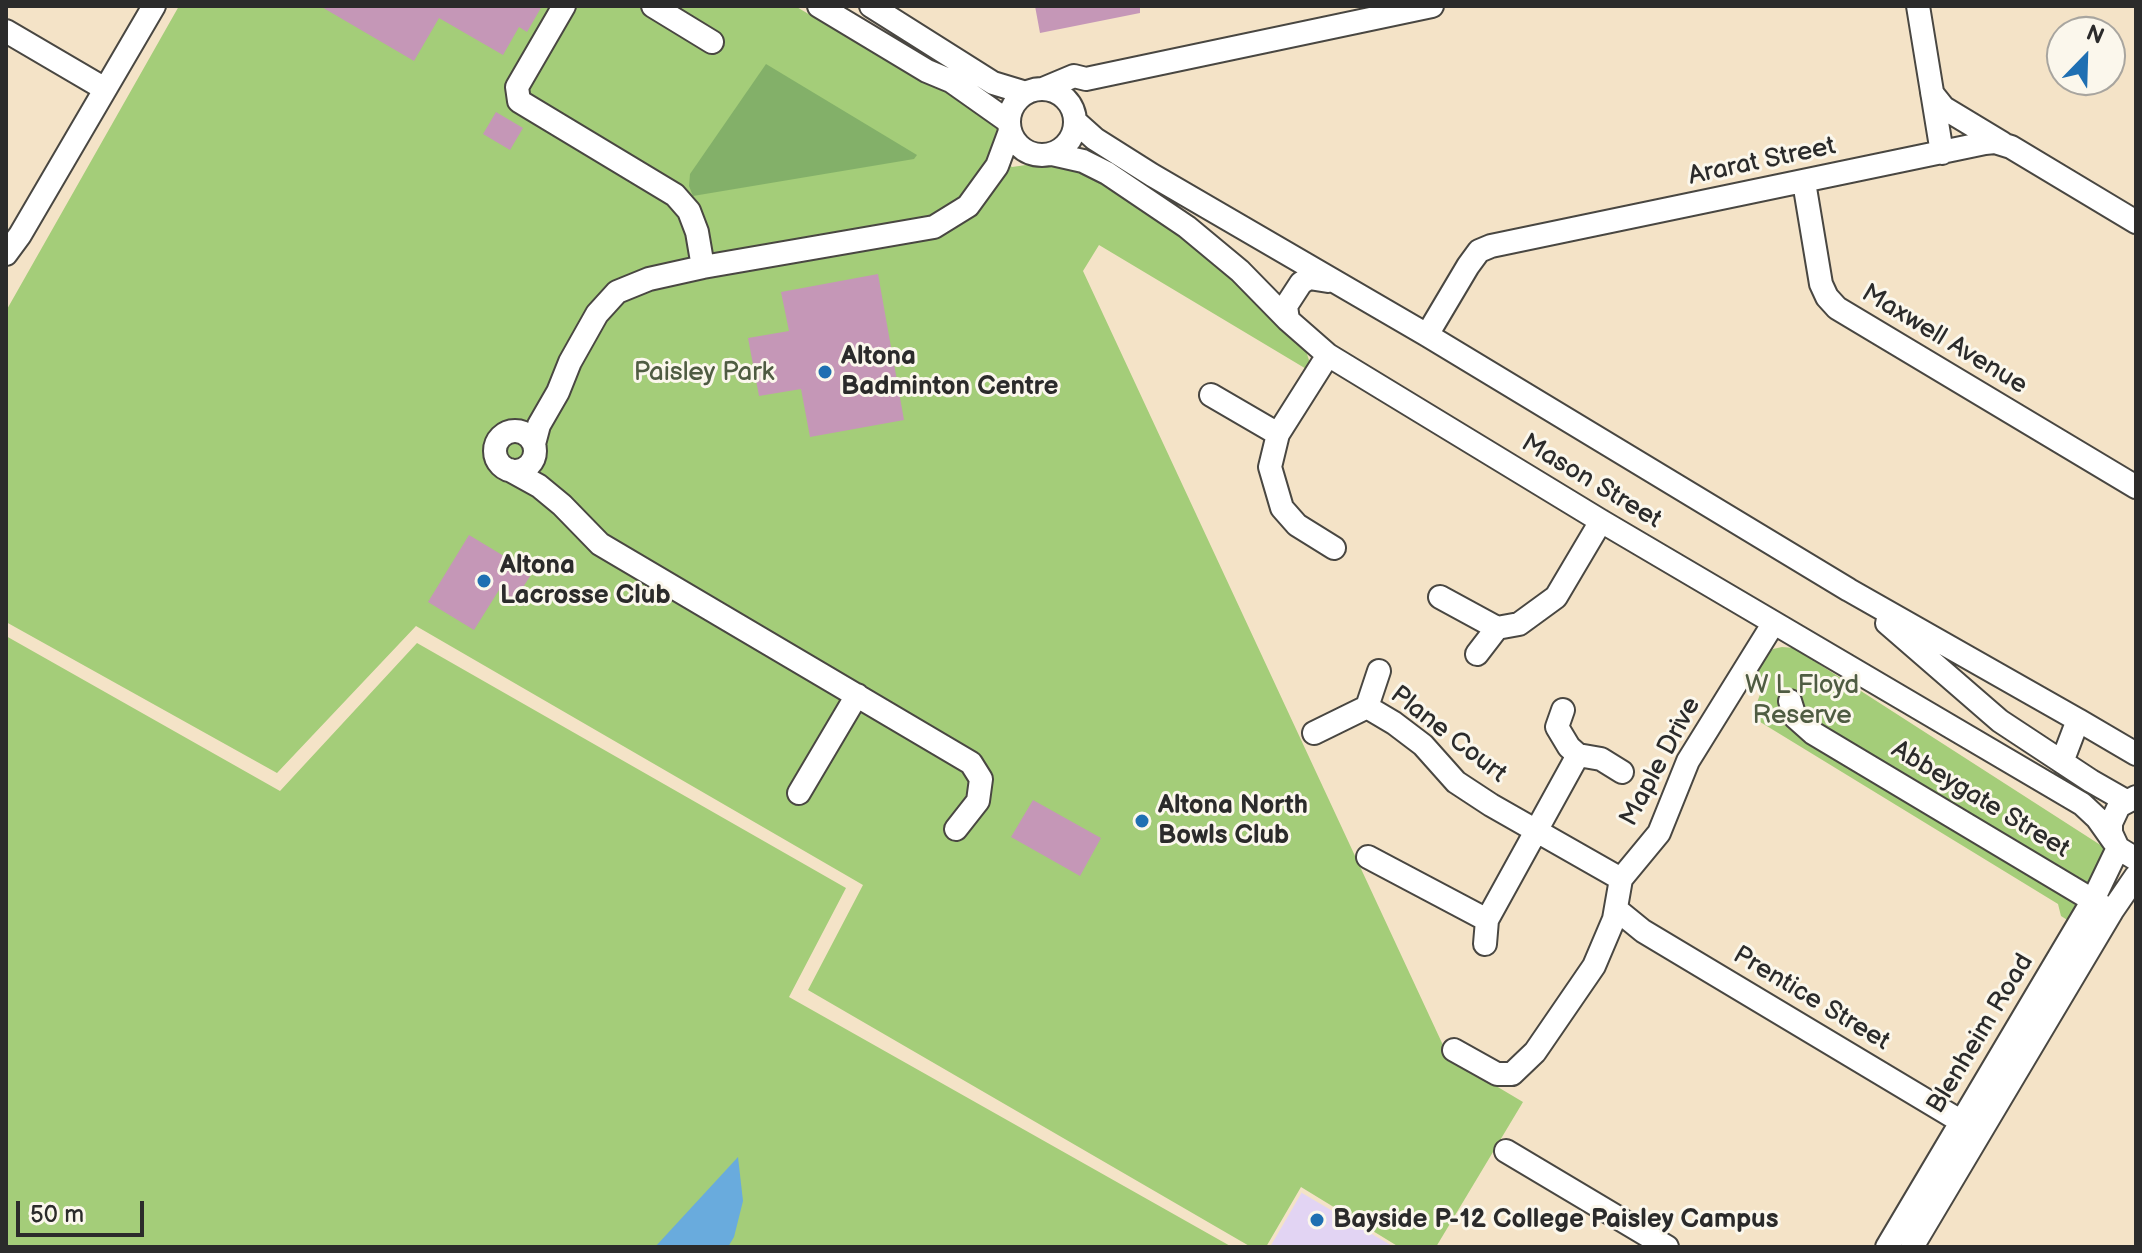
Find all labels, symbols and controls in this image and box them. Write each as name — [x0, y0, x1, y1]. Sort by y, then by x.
north arrow — [2046, 16, 2126, 96]
text: N — [2082, 20, 2108, 51]
street label: Ararat Street — [1686, 131, 1838, 193]
street label: Maxwell Avenue — [1855, 278, 2033, 402]
place label: Altona Badminton Centre — [841, 341, 1058, 402]
park label: Paisley Park — [634, 357, 774, 389]
marker: Altona Badminton Centre — [816, 363, 834, 381]
street label: Mason Street — [1515, 428, 1667, 536]
place label: Altona Lacrosse Club — [500, 550, 671, 612]
marker: Altona Lacrosse Club — [475, 572, 493, 590]
park label: W L Floyd Reserve — [1745, 670, 1859, 732]
street label: Plane Court — [1384, 680, 1512, 790]
street label: Maple Drive — [1614, 692, 1708, 832]
street label: Abbeygate Street — [1885, 735, 2075, 865]
place label: Altona North Bowls Club — [1158, 790, 1308, 852]
marker: Altona North Bowls Club — [1133, 812, 1151, 830]
street label: Prentice Street — [1727, 940, 1895, 1058]
street label: Blenheim Road — [1921, 948, 2041, 1120]
scale bar — [20, 1185, 148, 1235]
text: 50 m — [30, 1200, 84, 1229]
place label: Bayside P-12 College Paisley Campus — [1333, 1204, 1778, 1236]
marker: Bayside P-12 College Paisley Campus — [1308, 1211, 1326, 1229]

